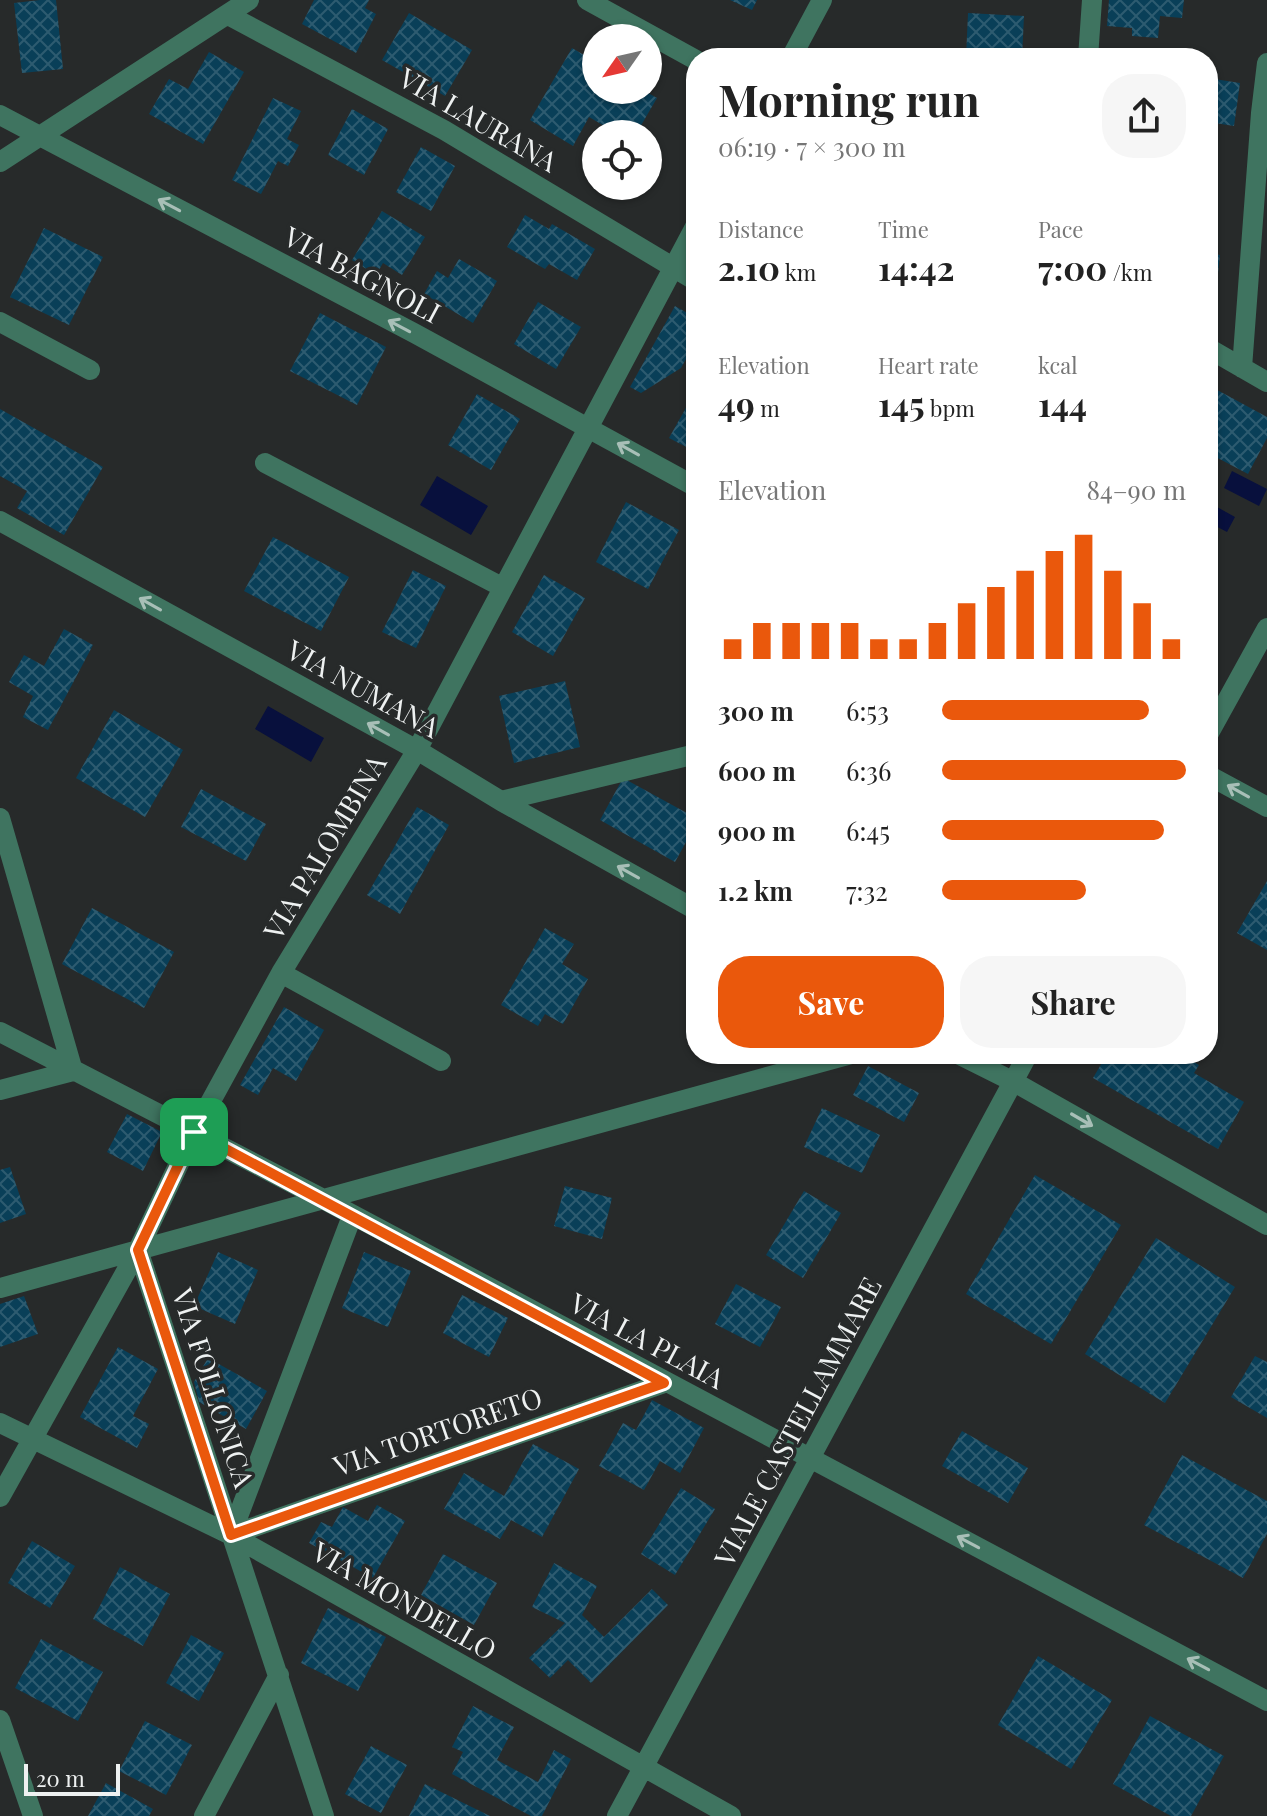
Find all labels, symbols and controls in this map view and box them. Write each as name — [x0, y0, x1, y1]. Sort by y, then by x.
north arrow — [582, 24, 662, 104]
map controls — [582, 24, 662, 200]
street label: VIA LAURANA — [392, 58, 565, 179]
text: Morning run — [718, 69, 980, 128]
button: share — [1102, 74, 1186, 158]
button: locate — [582, 120, 662, 200]
text: 06:19 · 7 × 300 m — [718, 129, 906, 164]
one-way arrow — [157, 196, 181, 212]
text: Distance — [718, 214, 804, 244]
text: Time — [878, 214, 929, 244]
text: Pace — [1038, 214, 1084, 244]
street label: VIA BAGNOLI — [277, 216, 447, 330]
text: 2.10 — [718, 244, 780, 290]
text: 14:42 — [878, 244, 955, 290]
text: 7:00 — [1038, 244, 1107, 290]
text: km — [780, 257, 816, 287]
text: /km — [1107, 257, 1153, 287]
one-way arrow — [388, 317, 411, 333]
text: Elevation — [718, 350, 810, 380]
text: Heart rate — [878, 350, 979, 380]
text: kcal — [1038, 350, 1077, 380]
text: 49 — [718, 380, 755, 426]
text: 145 — [878, 380, 925, 426]
text: 144 — [1038, 380, 1087, 426]
text: m — [755, 393, 780, 423]
text: bpm — [925, 393, 975, 423]
one-way arrow — [616, 441, 640, 456]
text: Elevation — [718, 472, 826, 507]
text: 84–90 m — [1086, 472, 1186, 507]
one-way arrow — [139, 596, 162, 612]
street label: VIA NUMANA — [280, 630, 447, 745]
text: 300 m — [718, 693, 794, 728]
text: 6:53 — [846, 693, 889, 728]
one-way arrow — [367, 721, 390, 737]
street label: VIA PALOMBINA — [253, 747, 394, 946]
text: 600 m — [718, 753, 796, 788]
text: 6:36 — [846, 753, 892, 788]
one-way arrow — [1226, 782, 1250, 798]
text: 900 m — [718, 813, 796, 848]
text: 6:45 — [846, 813, 890, 848]
one-way arrow — [617, 864, 640, 880]
text: 1.2 km — [718, 873, 793, 908]
text: 7:32 — [846, 873, 888, 908]
button: Save — [718, 956, 944, 1048]
button: Share — [960, 956, 1186, 1048]
pin — [160, 1098, 228, 1166]
icon: arrive — [172, 1110, 216, 1154]
one-way arrow — [1070, 1113, 1094, 1128]
street label: VIALE CASTELLAMMARE — [704, 1270, 889, 1573]
street label: VIA FOLLONICA — [164, 1282, 264, 1492]
street label: VIA LA PLAIA — [563, 1283, 732, 1396]
street label: VIA TORTORETO — [327, 1378, 547, 1484]
street label: VIA MONDELLO — [305, 1531, 504, 1667]
one-way arrow — [957, 1534, 981, 1550]
one-way arrow — [1187, 1656, 1210, 1672]
scale bar — [24, 1760, 120, 1796]
text: 20 m — [36, 1763, 85, 1793]

